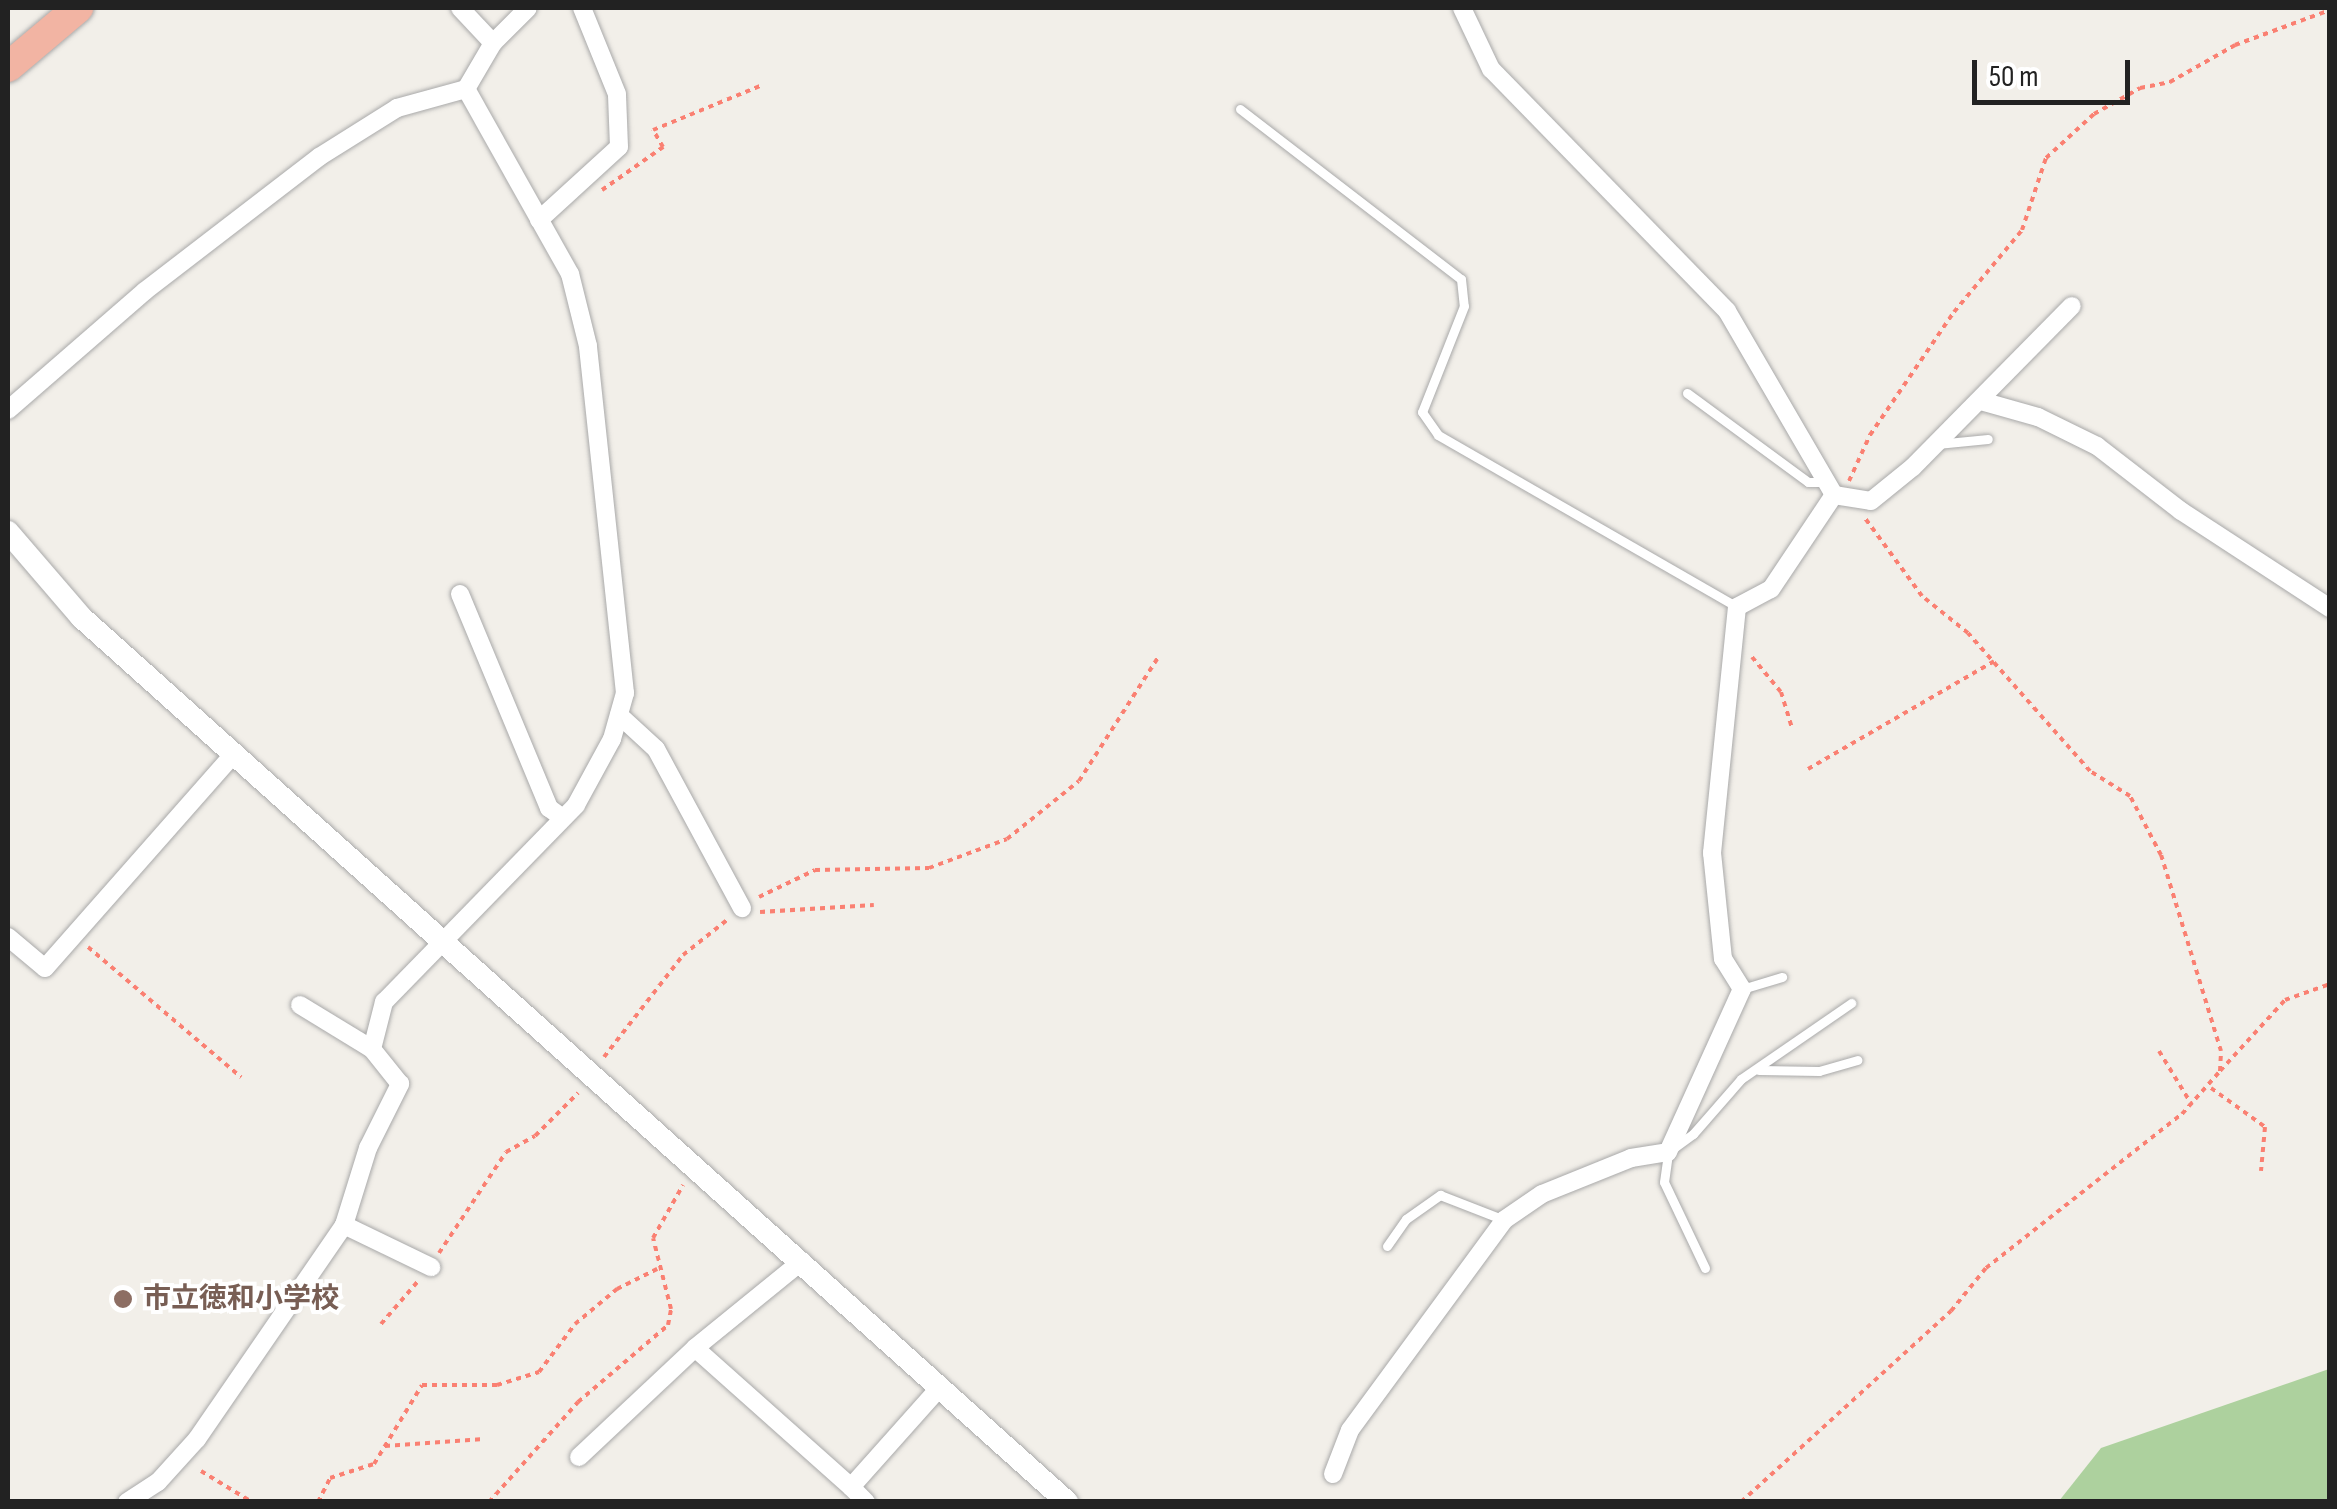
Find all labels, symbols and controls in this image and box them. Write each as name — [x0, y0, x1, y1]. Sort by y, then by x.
scale bar — [1977, 40, 2134, 102]
text: 50 m — [1989, 59, 2038, 95]
place label: 市立徳和小学校 — [143, 1282, 339, 1316]
marker: 市立徳和小学校 — [112, 1288, 134, 1310]

